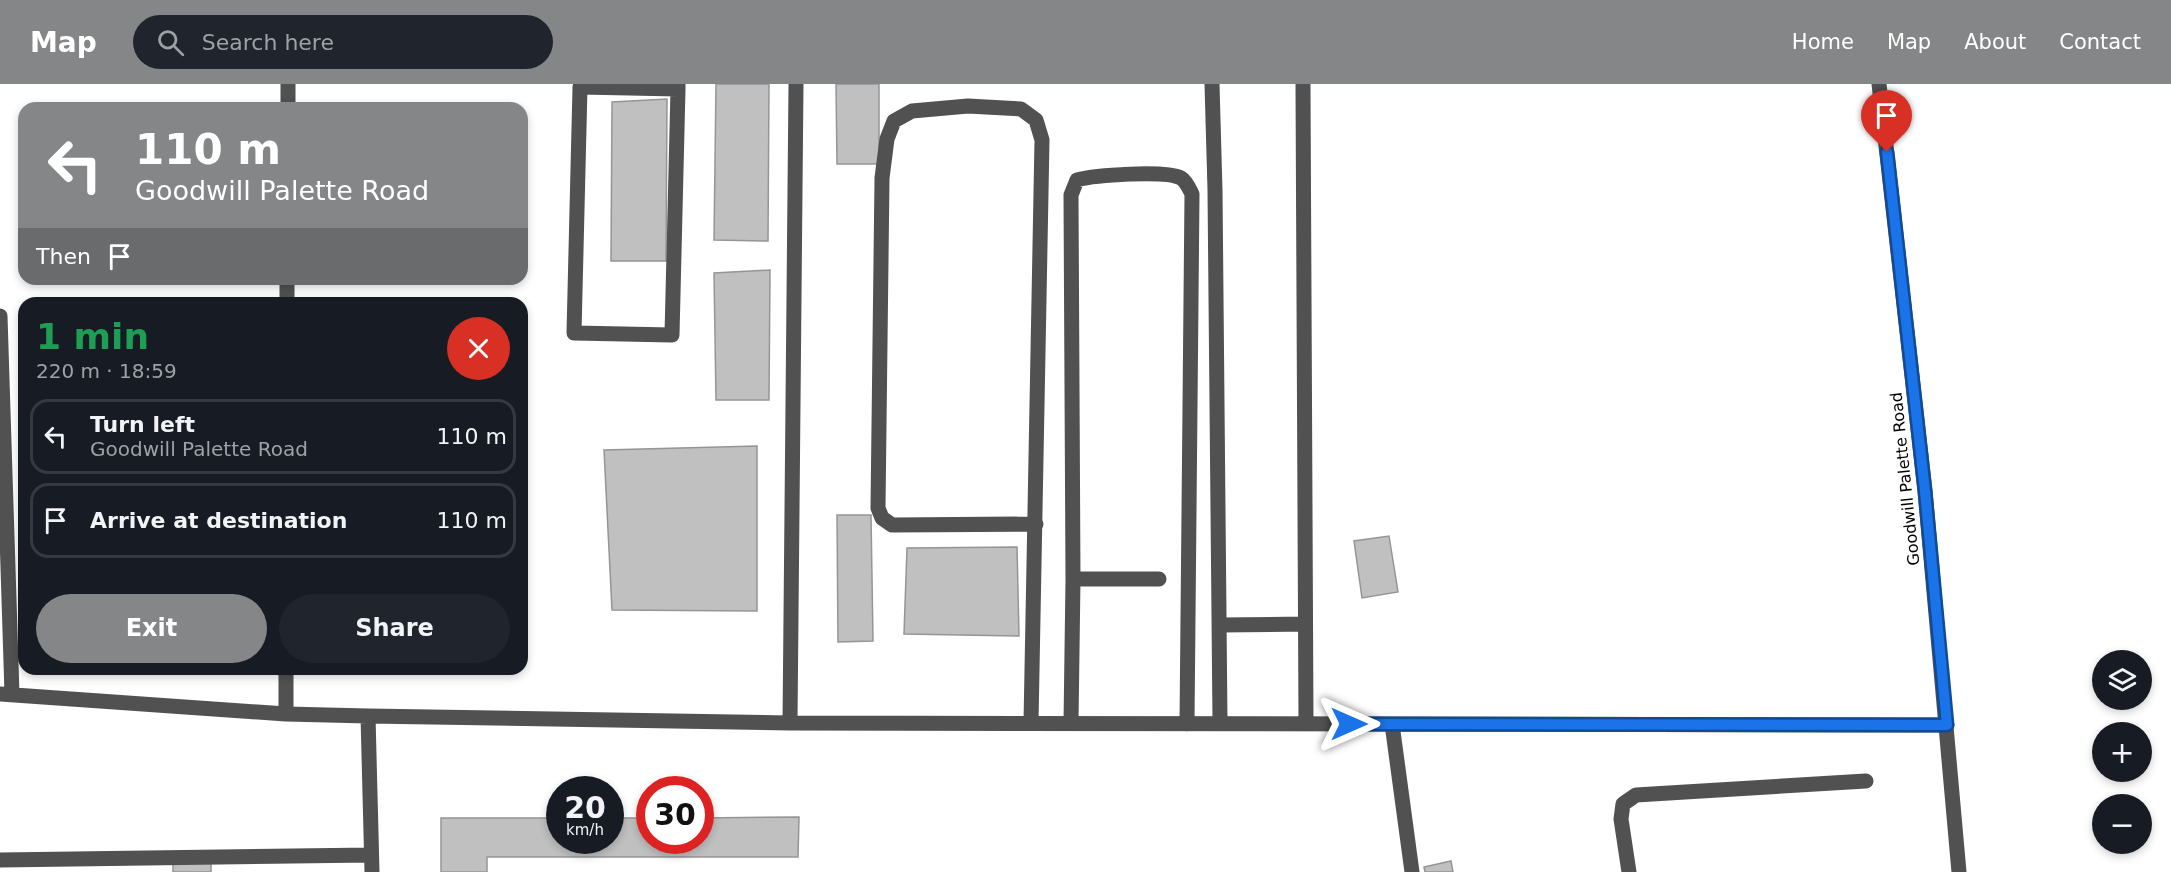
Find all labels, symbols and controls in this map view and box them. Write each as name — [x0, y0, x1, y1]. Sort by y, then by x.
search box — [133, 15, 553, 69]
text: Map — [30, 26, 97, 59]
icon: search — [154, 26, 187, 59]
text: Search here — [202, 30, 334, 55]
text: Home — [1792, 30, 1854, 54]
text: Map — [1887, 30, 1931, 54]
text: About — [1964, 30, 2026, 54]
text: Contact — [2059, 30, 2141, 54]
pin — [1861, 90, 1912, 152]
icon: arrive — [1870, 99, 1903, 132]
text: 110 m — [135, 125, 281, 174]
icon: left — [36, 126, 114, 204]
text: Goodwill Palette Road — [135, 175, 429, 206]
icon: arrive — [103, 240, 136, 273]
text: Then — [36, 244, 91, 269]
text: 1 min — [36, 316, 149, 357]
button: close — [447, 317, 510, 380]
text: 220 m · 18:59 — [36, 359, 177, 383]
street label: Goodwill Palette Road — [1886, 391, 1924, 567]
text: Turn left — [90, 412, 195, 437]
icon: left — [39, 420, 72, 453]
text: 110 m — [437, 424, 507, 449]
text: Goodwill Palette Road — [90, 437, 308, 461]
icon: arrive — [39, 504, 72, 537]
text: Arrive at destination — [90, 508, 347, 533]
text: 110 m — [437, 508, 507, 533]
button: Exit — [36, 594, 267, 663]
button: Share — [279, 594, 510, 663]
map controls — [2092, 650, 2152, 854]
button: layers — [2092, 650, 2152, 710]
position arrow — [1317, 692, 1381, 756]
button: + — [2092, 722, 2152, 782]
speed limit sign: 30 — [636, 776, 714, 854]
text: 20 — [564, 790, 606, 825]
button: − — [2092, 794, 2152, 854]
text: km/h — [566, 821, 604, 839]

